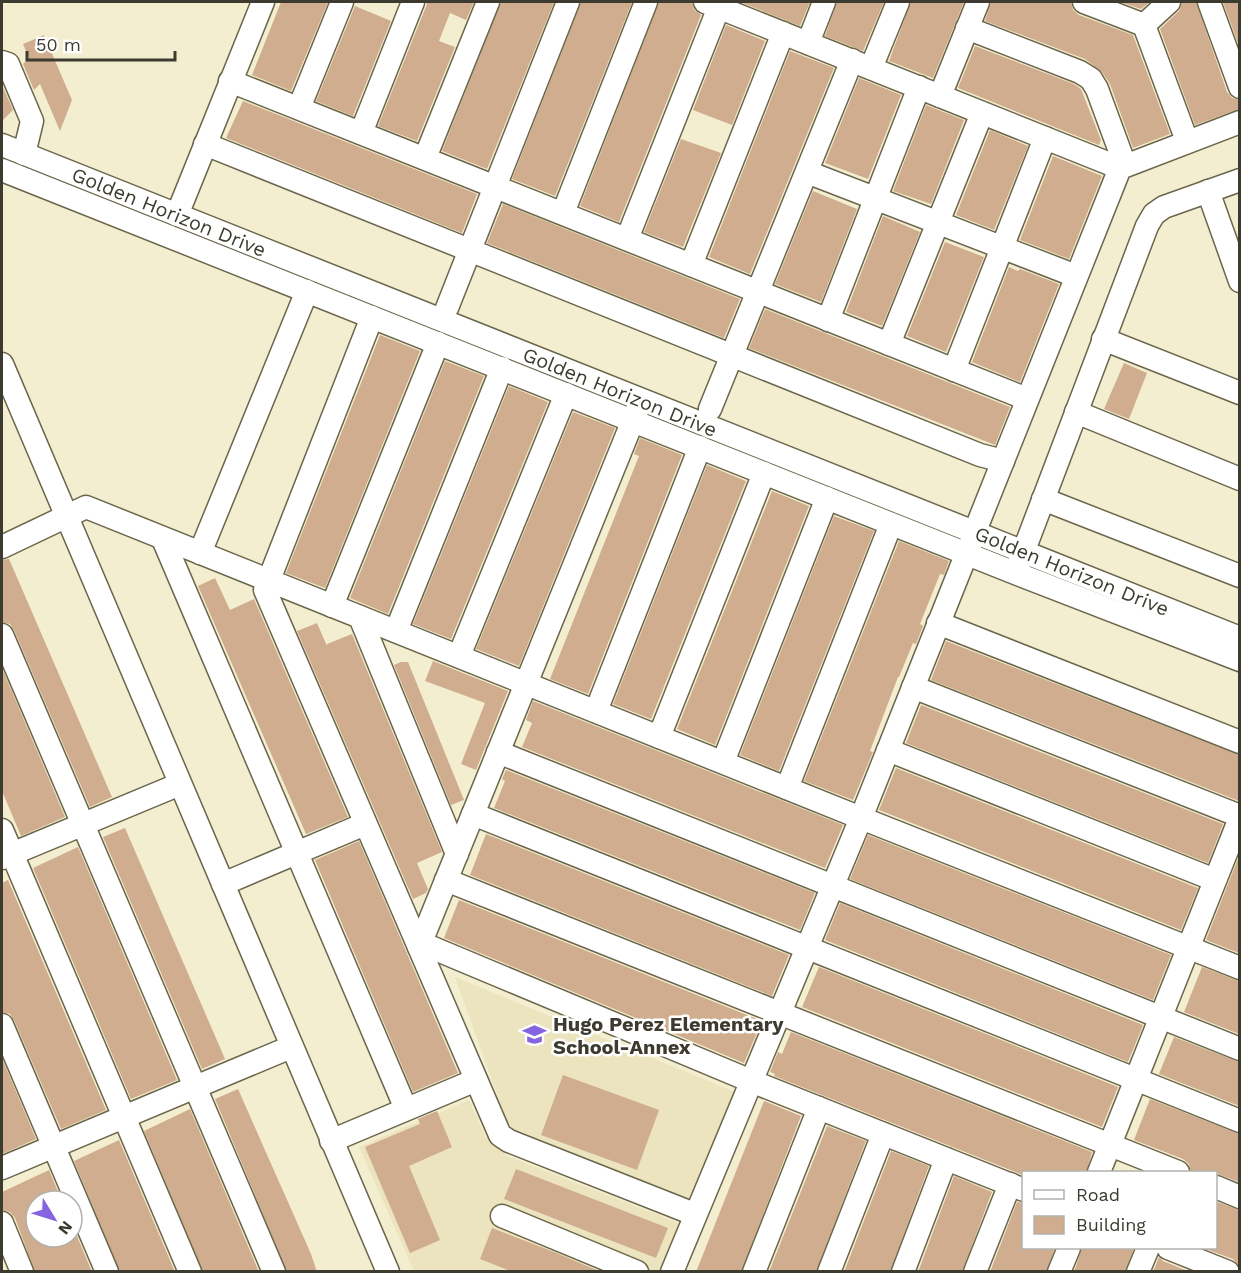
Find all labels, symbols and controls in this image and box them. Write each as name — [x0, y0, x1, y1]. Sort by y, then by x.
scale bar — [27, 24, 176, 62]
text: 50 m — [36, 34, 81, 55]
street label: Golden Horizon Drive — [68, 162, 270, 262]
street label: Golden Horizon Drive — [519, 342, 721, 442]
street label: Golden Horizon Drive — [971, 521, 1173, 621]
place label: Hugo Perez Elementary School-Annex — [553, 1012, 784, 1059]
school or university icon: Hugo Perez Elementary School-Annex — [522, 1022, 548, 1048]
legend — [1022, 1171, 1217, 1249]
text: Road — [1076, 1184, 1120, 1205]
north arrow — [24, 1189, 84, 1249]
text: Building — [1076, 1214, 1146, 1235]
text: N — [54, 1217, 77, 1238]

